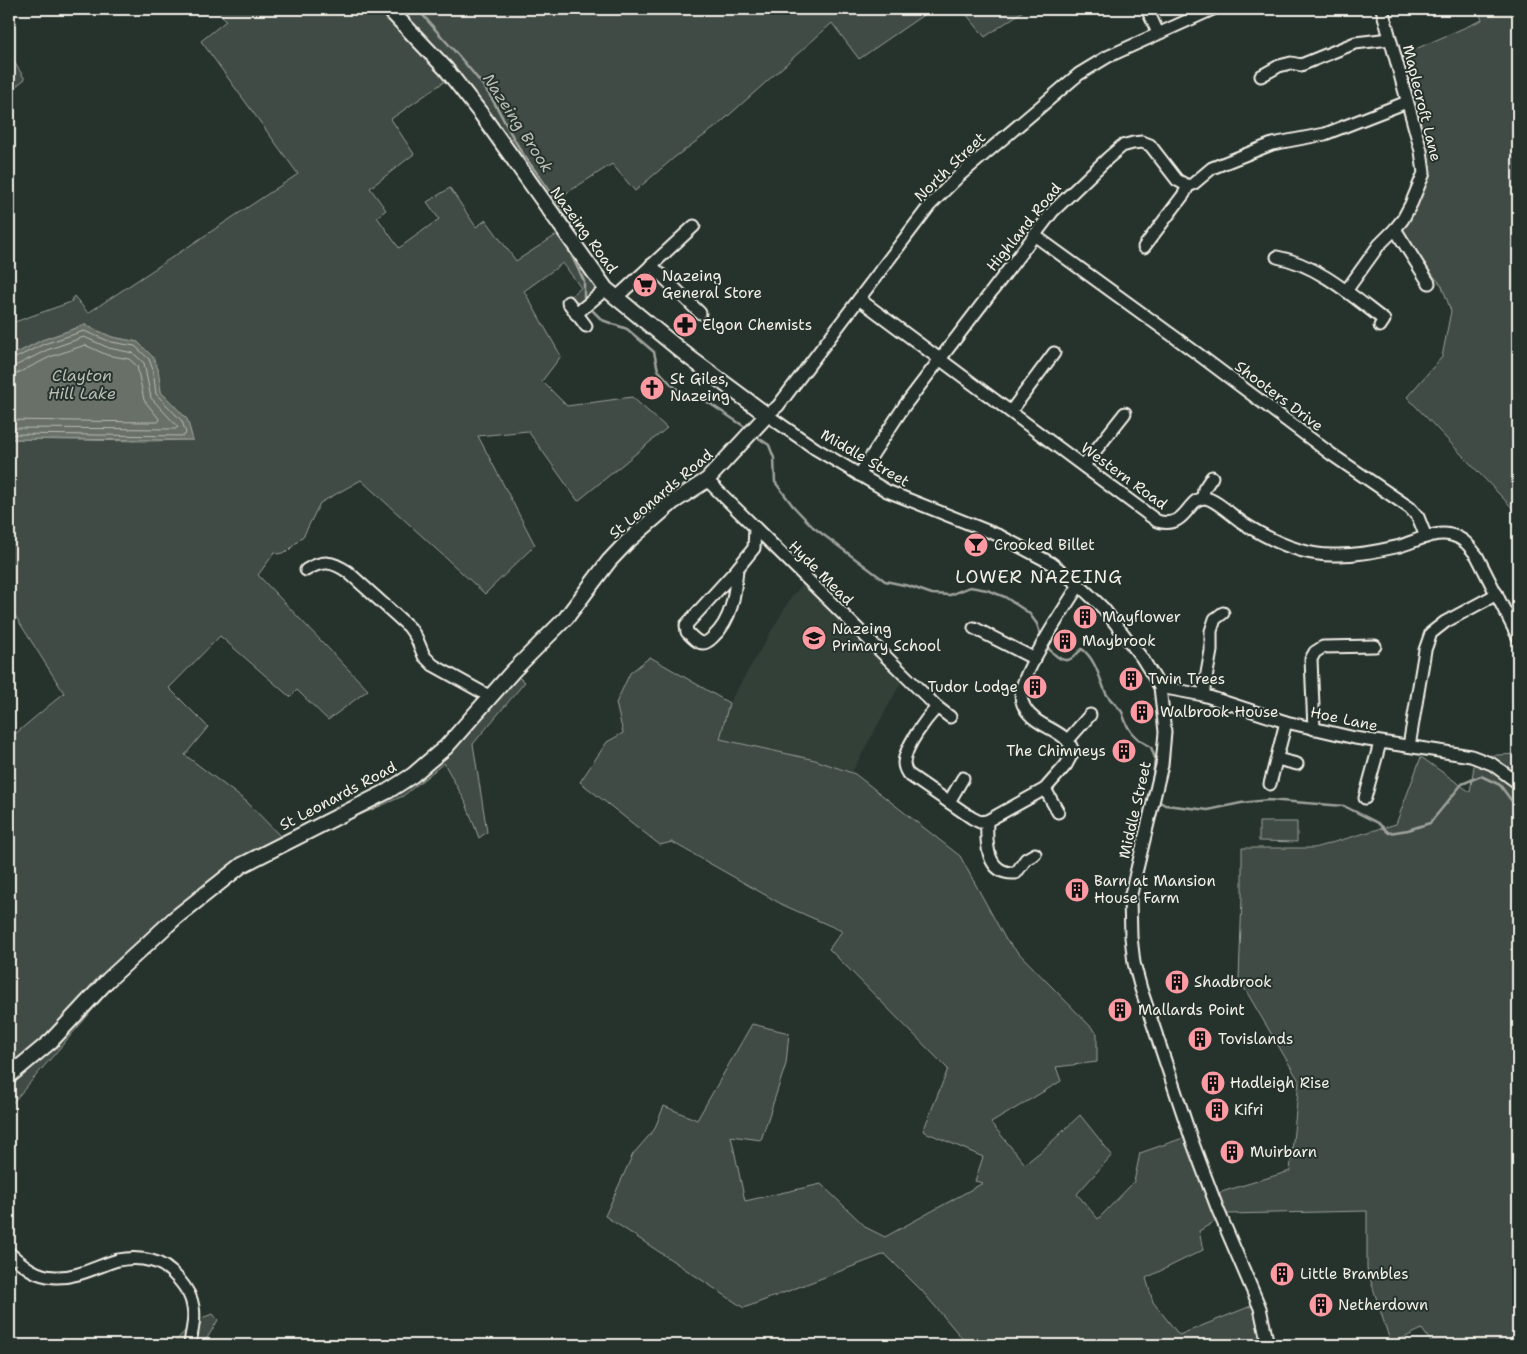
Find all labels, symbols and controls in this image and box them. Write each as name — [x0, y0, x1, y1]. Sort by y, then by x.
street label: Maplecroft Lane — [1398, 43, 1446, 163]
water label: Nazeing Brook — [478, 69, 558, 177]
street label: North Street — [910, 128, 990, 206]
street label: Highland Road — [982, 178, 1066, 275]
street label: Nazeing Road — [546, 183, 622, 278]
place label: Nazeing General Store — [662, 266, 762, 303]
supermarket icon: Nazeing General Store — [632, 272, 658, 298]
pharmacy icon: Elgon Chemists — [672, 312, 698, 338]
place label: Elgon Chemists — [702, 315, 812, 335]
street label: Shooters Drive — [1231, 356, 1327, 436]
water label: Clayton Hill Lake — [48, 365, 116, 404]
place label: St Giles, Nazeing — [670, 369, 730, 406]
church icon: St Giles, Nazeing — [639, 375, 665, 401]
street label: Middle Street — [817, 424, 913, 492]
street label: Western Road — [1077, 438, 1172, 514]
street label: St Leonards Road — [605, 444, 717, 543]
bar icon: Crooked Billet — [963, 532, 989, 558]
place label: Crooked Billet — [994, 535, 1095, 555]
street label: Hyde Mead — [784, 536, 858, 610]
district label: LOWER NAZEING — [955, 565, 1123, 589]
building icon: Mayflower — [1072, 604, 1098, 630]
place label: Mayflower — [1102, 607, 1181, 627]
place label: Nazeing Primary School — [832, 619, 941, 656]
school or university icon: Nazeing Primary School — [801, 625, 827, 651]
building icon: Maybrook — [1052, 628, 1078, 654]
place label: Maybrook — [1082, 631, 1156, 651]
building icon: Twin Trees — [1118, 666, 1144, 692]
place label: Twin Trees — [1148, 669, 1225, 689]
building icon: Tudor Lodge — [1022, 674, 1048, 700]
place label: Tudor Lodge — [927, 677, 1018, 697]
building icon: Walbrook House — [1129, 699, 1155, 725]
place label: Walbrook House — [1160, 702, 1279, 722]
street label: Hoe Lane — [1308, 702, 1380, 736]
building icon: The Chimneys — [1111, 738, 1137, 764]
place label: The Chimneys — [1006, 741, 1106, 761]
street label: St Leonards Road — [276, 757, 400, 835]
street label: Middle Street — [1114, 759, 1156, 861]
place label: Barn at Mansion House Farm — [1094, 871, 1216, 908]
building icon: Barn at Mansion House Farm — [1064, 877, 1090, 903]
building icon: Shadbrook — [1164, 969, 1190, 995]
place label: Shadbrook — [1194, 972, 1272, 992]
building icon: Mallards Point — [1107, 997, 1133, 1023]
place label: Mallards Point — [1138, 1000, 1245, 1020]
building icon: Tovislands — [1187, 1026, 1213, 1052]
place label: Tovislands — [1218, 1029, 1293, 1049]
building icon: Hadleigh Rise — [1200, 1070, 1226, 1096]
place label: Hadleigh Rise — [1230, 1073, 1330, 1093]
building icon: Kifri — [1204, 1097, 1230, 1123]
place label: Kifri — [1234, 1100, 1264, 1120]
building icon: Muirbarn — [1219, 1139, 1245, 1165]
place label: Muirbarn — [1250, 1142, 1317, 1162]
building icon: Little Brambles — [1269, 1261, 1295, 1287]
place label: Little Brambles — [1300, 1264, 1409, 1284]
building icon: Netherdown — [1308, 1292, 1334, 1318]
place label: Netherdown — [1338, 1295, 1428, 1315]

